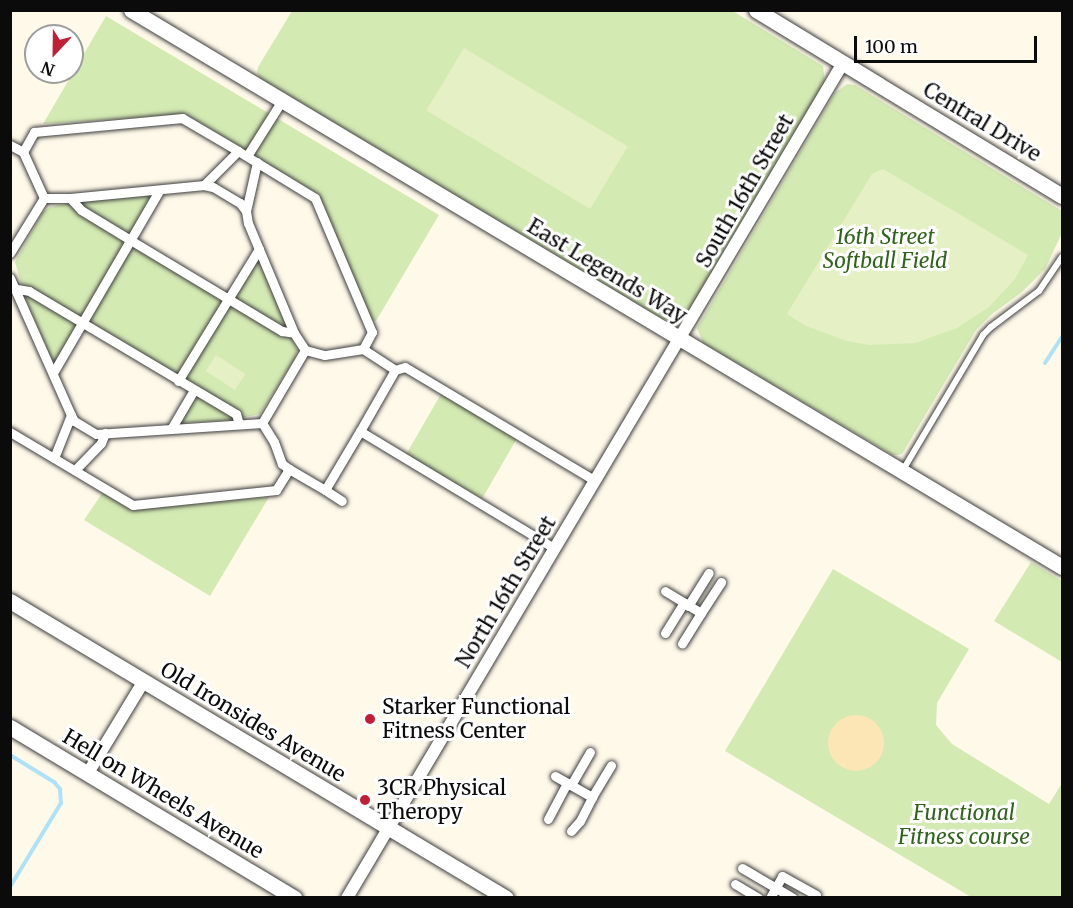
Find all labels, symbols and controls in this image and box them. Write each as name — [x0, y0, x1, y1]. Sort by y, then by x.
north arrow — [24, 24, 84, 84]
scale bar — [857, 24, 1040, 62]
text: 100 m — [865, 35, 918, 58]
text: N — [38, 57, 58, 80]
street label: Central Drive — [919, 77, 1045, 167]
street label: South 16th Street — [691, 110, 799, 272]
street label: East Legends Way — [523, 213, 691, 329]
park label: 16th Street Softball Field — [823, 224, 947, 274]
street label: North 16th Street — [451, 511, 561, 673]
street label: Old Ironsides Avenue — [156, 657, 350, 787]
place label: Starker Functional Fitness Center — [382, 694, 570, 744]
marker: Starker Functional Fitness Center — [363, 712, 377, 726]
street label: Hell on Wheels Avenue — [58, 724, 268, 864]
place label: 3CR Physical Theropy — [377, 775, 506, 825]
marker: 3CR Physical Theropy — [358, 793, 372, 807]
park label: Functional Fitness course — [898, 800, 1030, 850]

